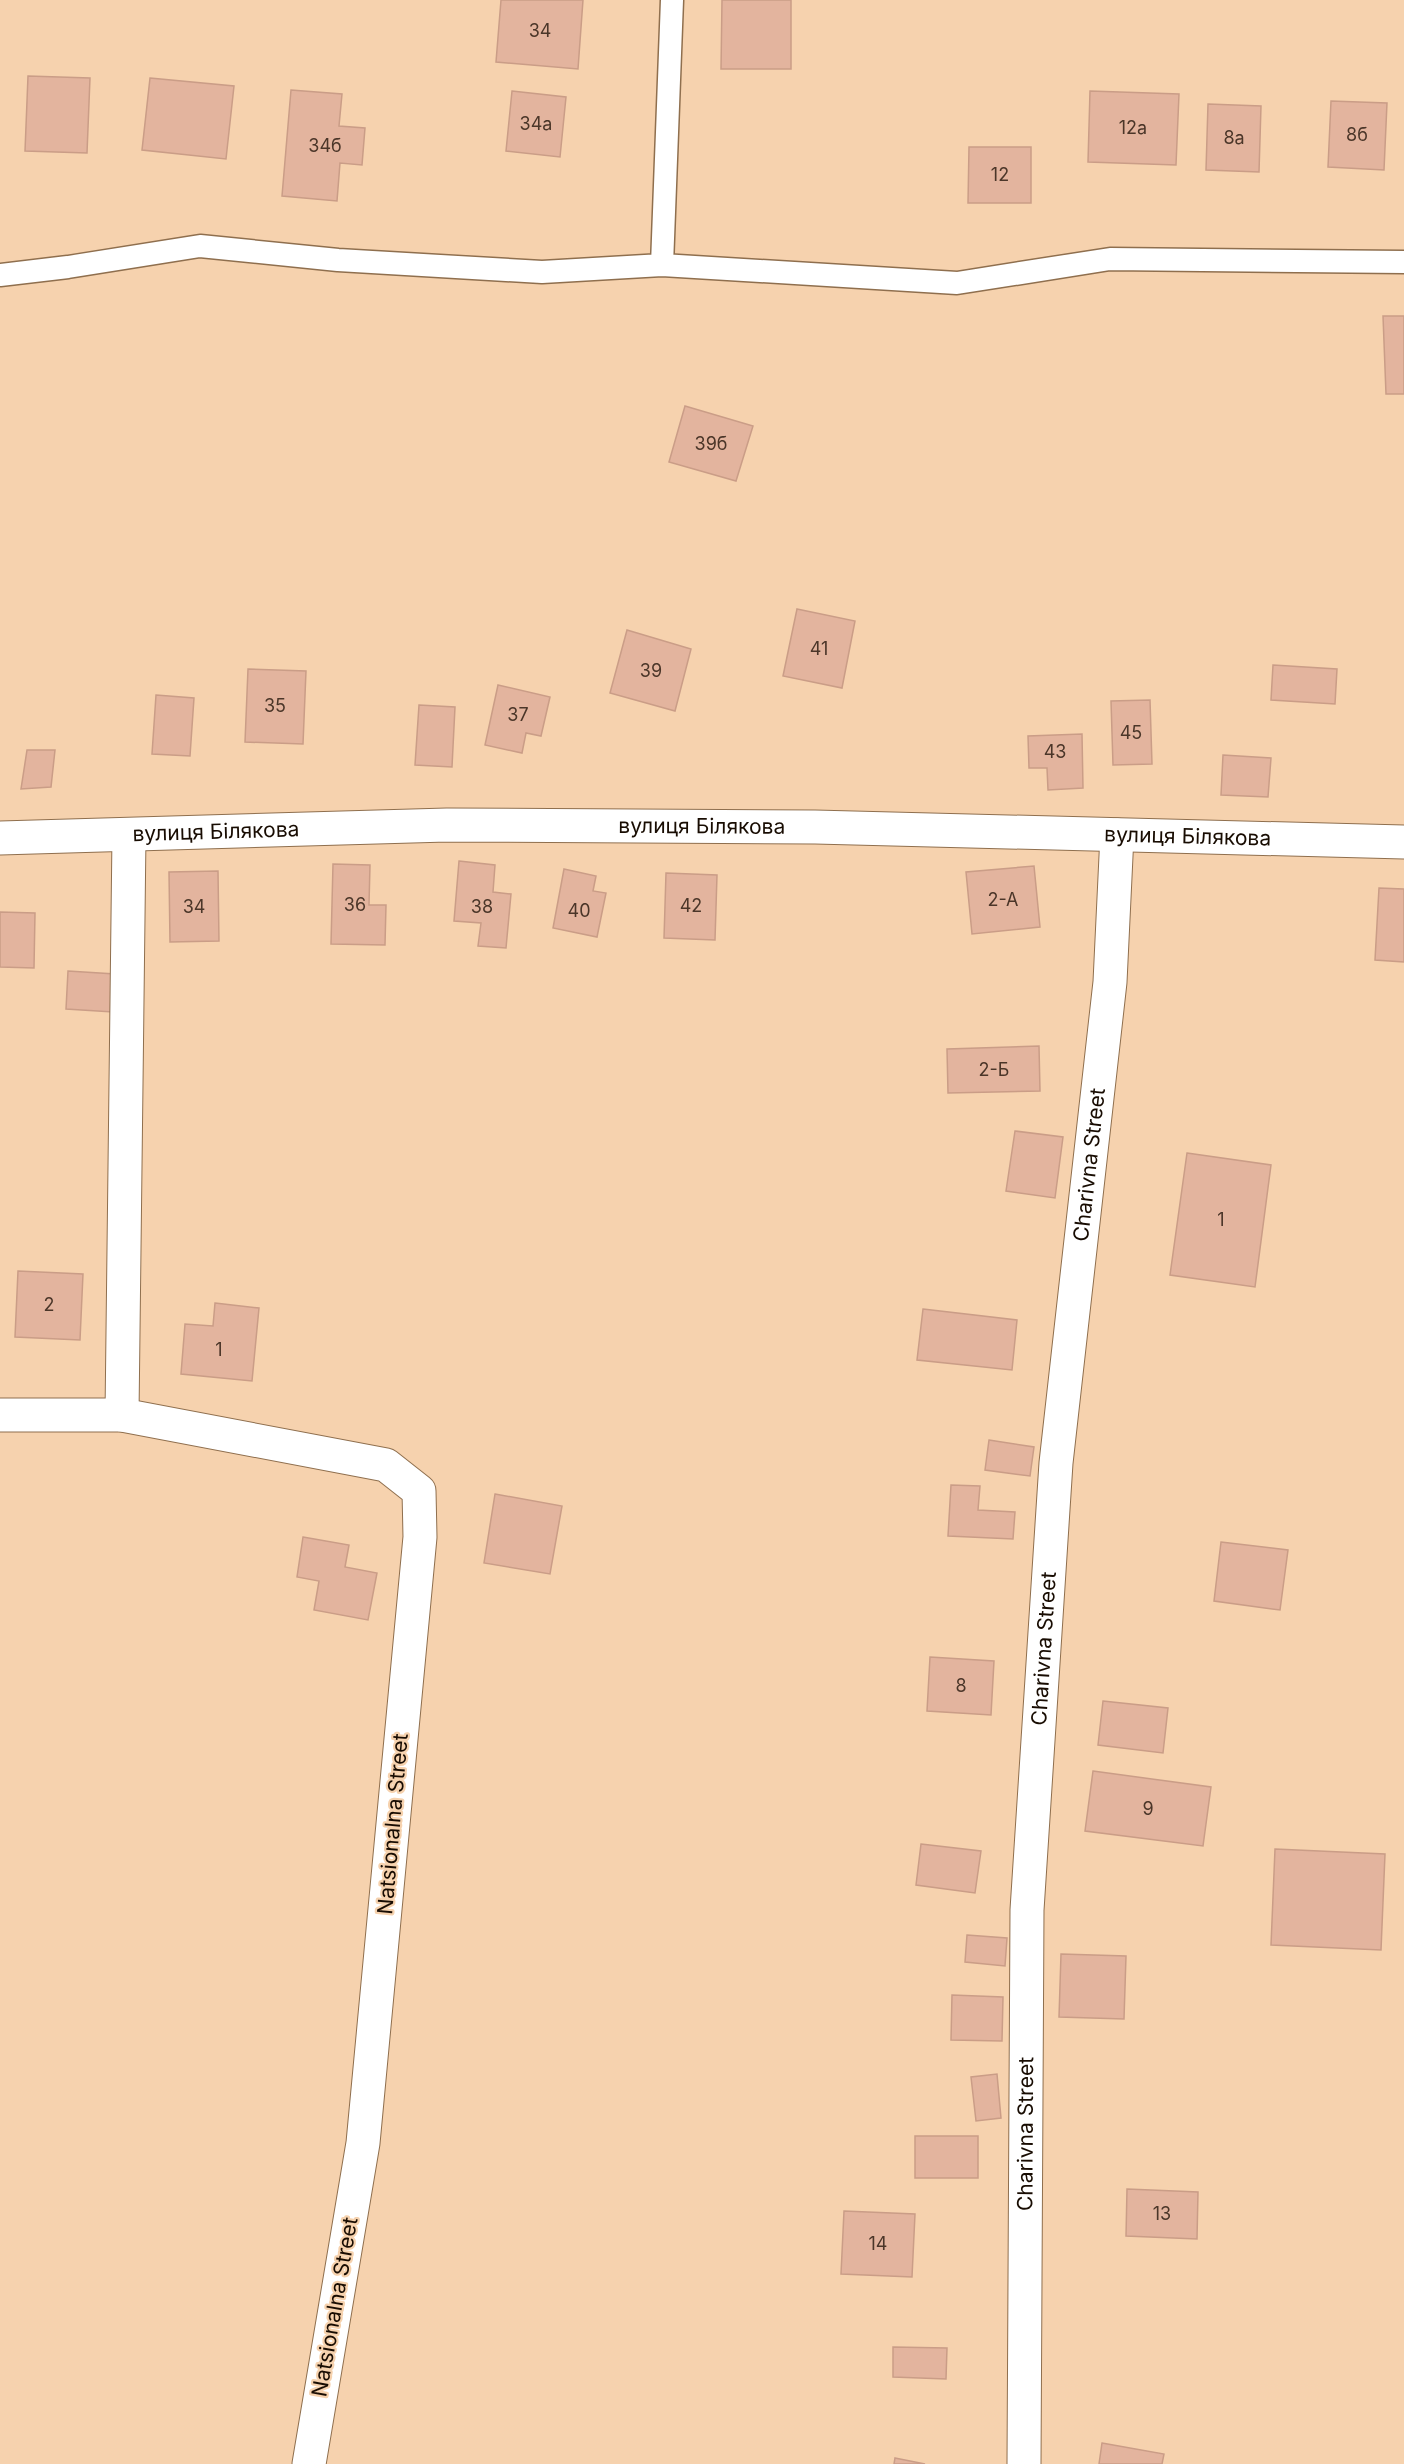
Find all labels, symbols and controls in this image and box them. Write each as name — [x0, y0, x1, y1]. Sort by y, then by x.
house number: 34 — [529, 20, 551, 41]
house number: 34а — [520, 113, 552, 134]
house number: 12а — [1119, 117, 1147, 138]
house number: 8б — [1346, 124, 1368, 145]
house number: 8а — [1223, 127, 1245, 148]
house number: 34б — [308, 135, 342, 156]
house number: 12 — [991, 164, 1009, 185]
house number: 39б — [695, 433, 727, 454]
house number: 41 — [810, 638, 828, 659]
house number: 39 — [640, 660, 662, 681]
house number: 35 — [264, 695, 286, 716]
house number: 37 — [507, 704, 529, 725]
house number: 45 — [1120, 722, 1142, 743]
house number: 43 — [1044, 741, 1066, 762]
street label: вулиця Білякова — [618, 813, 785, 839]
street label: вулиця Білякова — [132, 816, 300, 846]
street label: вулиця Білякова — [1104, 821, 1271, 851]
house number: 2-А — [987, 889, 1019, 910]
house number: 36 — [344, 894, 366, 915]
house number: 42 — [680, 895, 702, 916]
house number: 34 — [183, 896, 205, 917]
house number: 38 — [471, 896, 493, 917]
house number: 40 — [568, 900, 590, 921]
house number: 2-Б — [979, 1059, 1009, 1080]
street label: Charivna Street — [1068, 1087, 1110, 1243]
house number: 1 — [1217, 1209, 1225, 1230]
house number: 2 — [44, 1294, 54, 1315]
house number: 1 — [215, 1339, 223, 1360]
street label: Charivna Street — [1026, 1571, 1061, 1726]
house number: 8 — [955, 1675, 967, 1696]
street label: Natsionalna Street — [372, 1732, 413, 1916]
house number: 9 — [1142, 1798, 1154, 1819]
street label: Charivna Street — [1012, 2057, 1038, 2211]
house number: 13 — [1153, 2203, 1171, 2224]
street label: Natsionalna Street — [306, 2215, 363, 2399]
house number: 14 — [869, 2233, 887, 2254]

